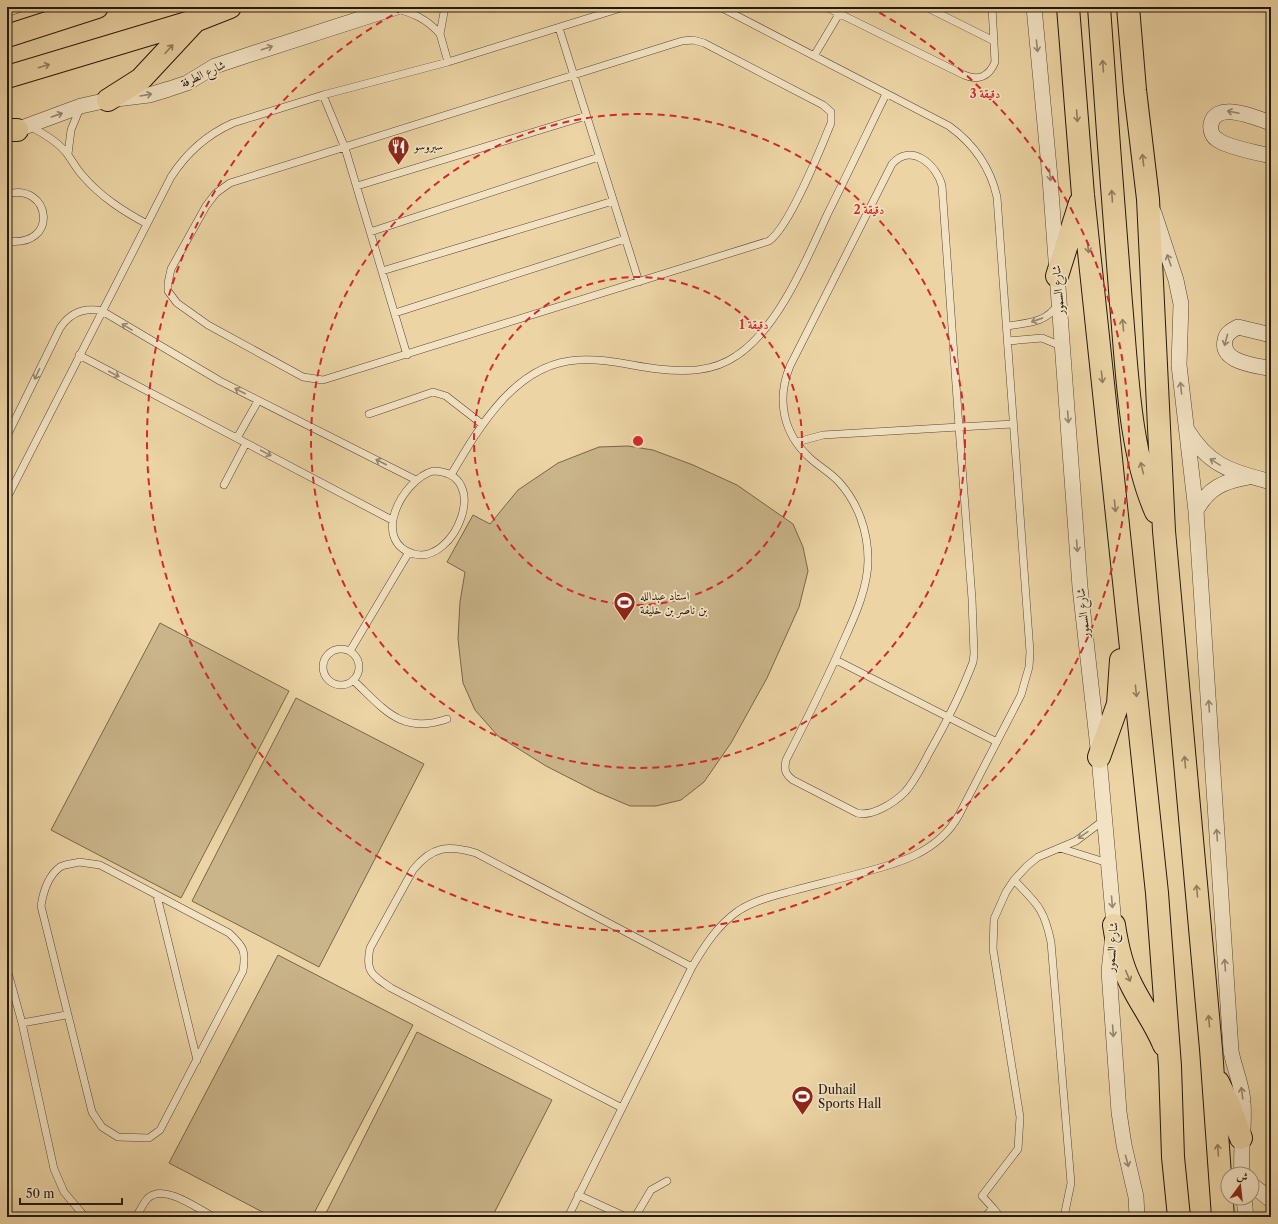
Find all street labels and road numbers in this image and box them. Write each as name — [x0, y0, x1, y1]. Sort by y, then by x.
street label: شارع الطرفة — [178, 57, 229, 94]
street label: شارع السمور — [1048, 264, 1071, 317]
street label: شارع السمور — [1072, 587, 1097, 640]
street label: شارع السمور — [1102, 921, 1125, 974]

